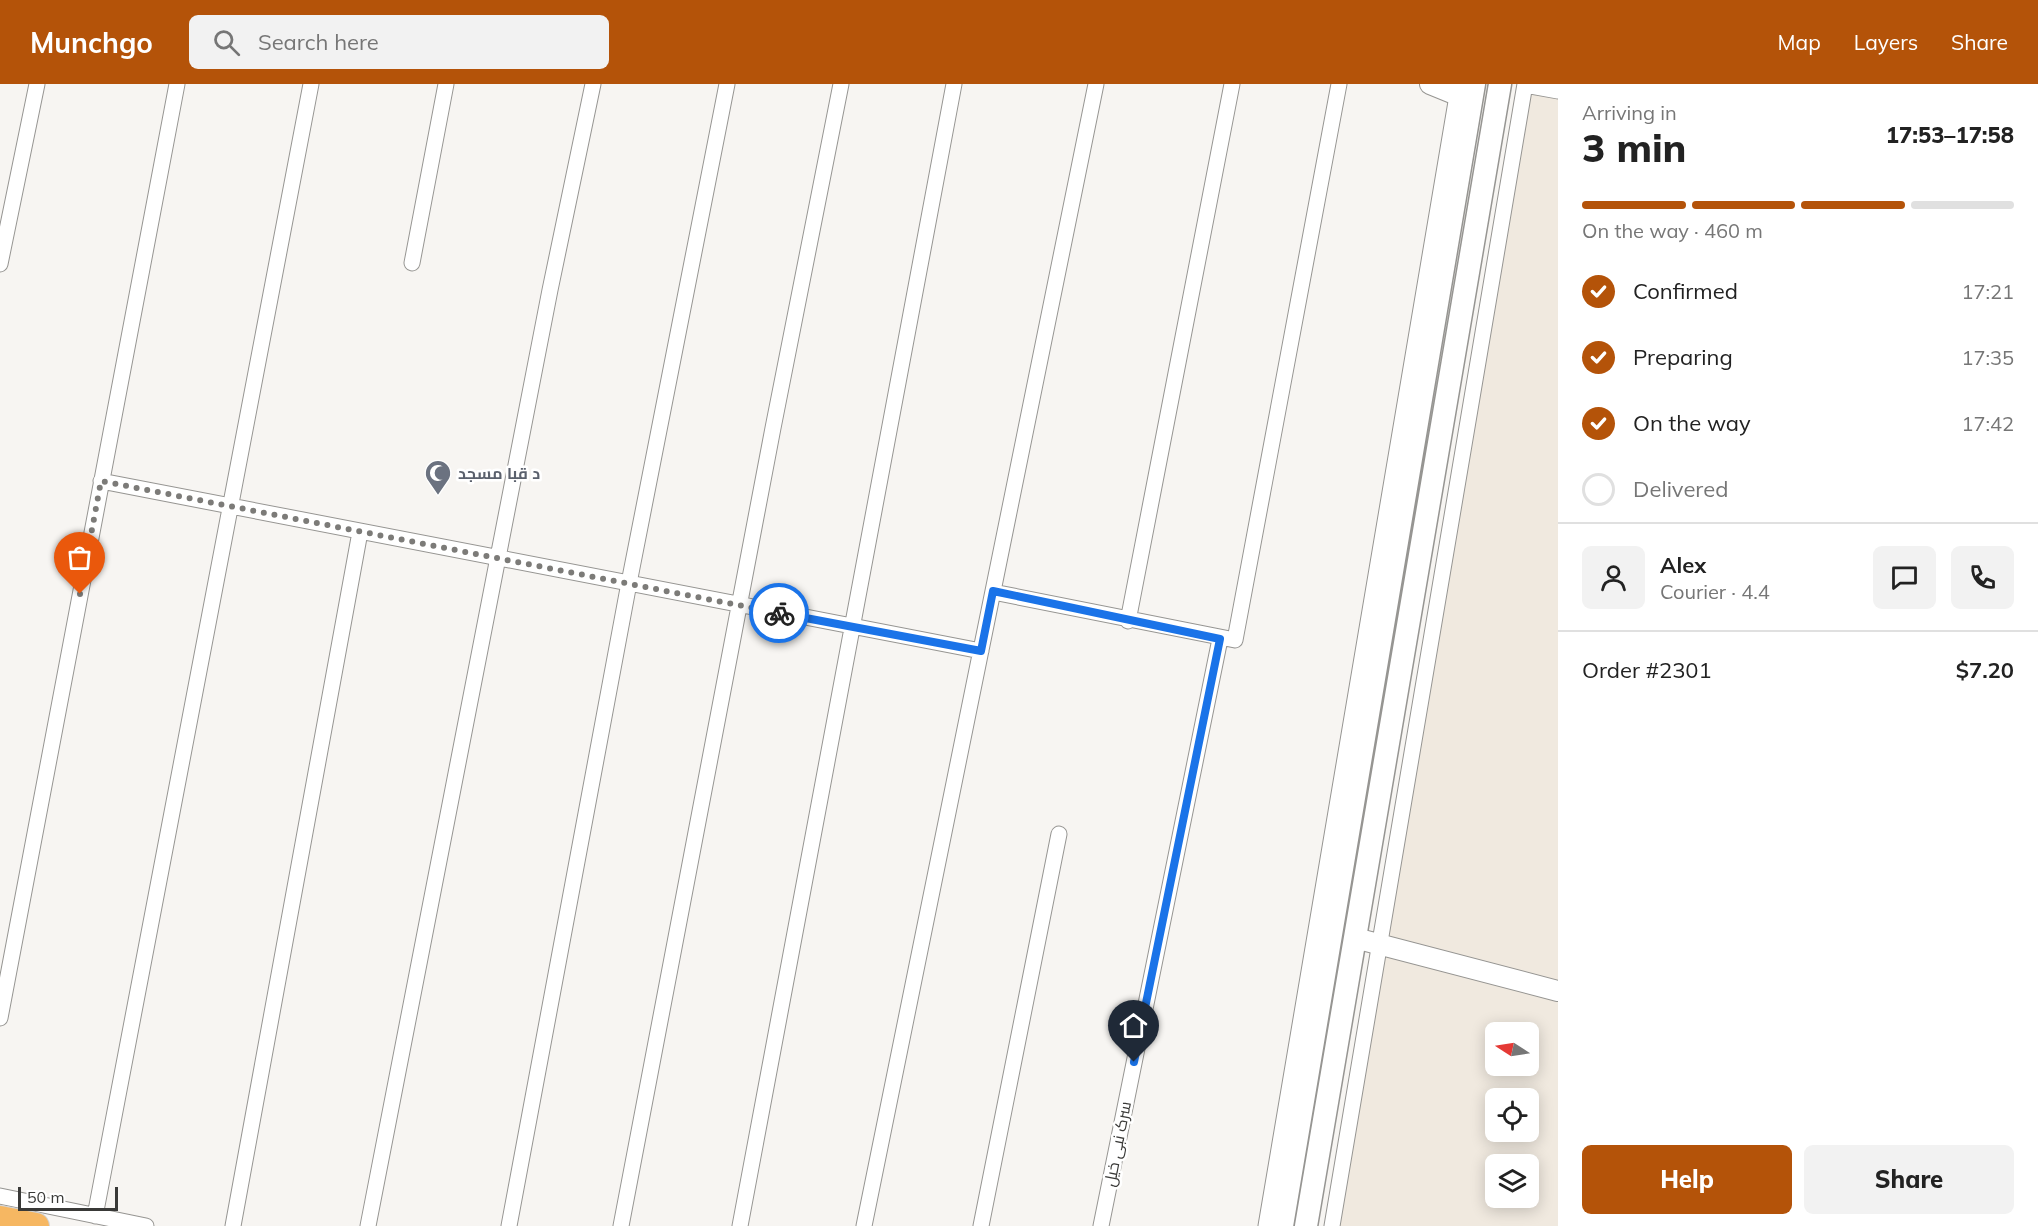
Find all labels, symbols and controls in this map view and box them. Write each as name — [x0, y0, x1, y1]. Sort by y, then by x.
search box — [189, 15, 609, 69]
text: Munchgo — [30, 25, 153, 60]
icon: search — [210, 26, 243, 59]
text: Search here — [258, 28, 379, 56]
text: Map — [1778, 29, 1821, 55]
text: Layers — [1854, 29, 1918, 55]
text: Share — [1951, 29, 2008, 55]
text: Arriving in — [1582, 100, 1677, 125]
text: 17:53–17:58 — [1886, 121, 2014, 149]
text: 3 min — [1582, 123, 1687, 172]
text: On the way · 460 m — [1582, 218, 1763, 243]
icon: check — [1582, 275, 1615, 308]
text: Confirmed — [1633, 277, 1738, 305]
text: 17:21 — [1961, 279, 2014, 304]
icon: check — [1582, 341, 1615, 374]
text: Preparing — [1633, 343, 1733, 371]
text: 17:35 — [1961, 345, 2014, 370]
icon: check — [1582, 407, 1615, 440]
text: On the way — [1633, 409, 1751, 437]
text: 17:42 — [1961, 411, 2014, 436]
mosque icon: د قبا مسجد — [423, 458, 453, 496]
place label: د قبا مسجد — [458, 463, 540, 483]
text: Delivered — [1633, 475, 1728, 503]
pin — [54, 532, 105, 594]
icon: bag — [63, 541, 96, 574]
button: person — [1582, 546, 1645, 609]
button: chat — [1873, 546, 1936, 609]
button: phone — [1951, 546, 2014, 609]
text: Alex — [1660, 551, 1706, 579]
text: Courier · 4.4 — [1660, 579, 1770, 604]
courier — [749, 583, 809, 643]
icon: bike — [763, 597, 796, 630]
text: Order #2301 — [1582, 656, 1712, 684]
text: $7.20 — [1956, 656, 2014, 684]
pin — [1108, 1000, 1159, 1062]
icon: home — [1117, 1009, 1150, 1042]
north arrow — [1485, 1022, 1539, 1076]
map controls — [1485, 1022, 1539, 1208]
button: locate — [1485, 1088, 1539, 1142]
street label: سرک نبی خیل — [1099, 1100, 1136, 1189]
button: Help — [1582, 1145, 1792, 1214]
button: Share — [1804, 1145, 2014, 1214]
button: layers — [1485, 1154, 1539, 1208]
scale bar — [18, 1184, 118, 1212]
text: 50 m — [27, 1187, 64, 1207]

